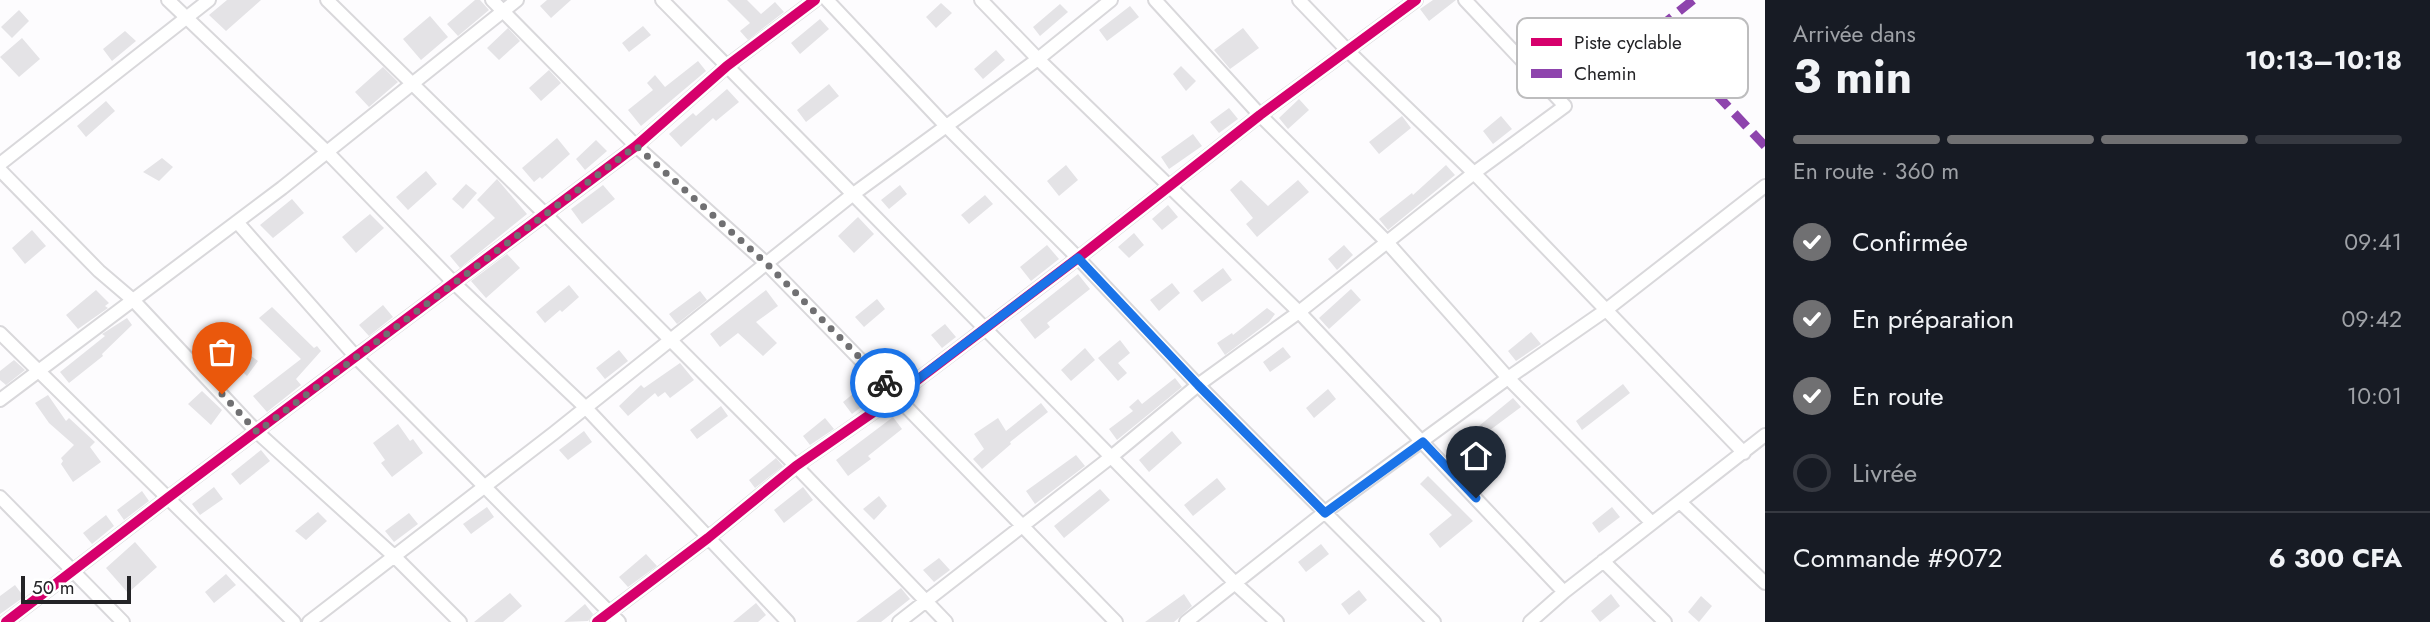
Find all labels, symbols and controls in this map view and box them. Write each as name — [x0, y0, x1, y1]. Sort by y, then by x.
text: Arrivée dans — [1793, 17, 1916, 51]
legend — [1517, 18, 1748, 98]
text: Piste cyclable — [1574, 29, 1682, 56]
text: 10:13–10:18 — [2245, 41, 2402, 79]
text: 3 min — [1793, 44, 1912, 110]
text: Chemin — [1574, 60, 1637, 87]
text: En route · 360 m — [1793, 154, 1959, 188]
icon: check — [1793, 223, 1831, 261]
text: Confirmée — [1852, 223, 1968, 261]
text: 09:41 — [2344, 225, 2402, 259]
icon: check — [1793, 300, 1831, 338]
text: En préparation — [1852, 300, 2014, 338]
text: 09:42 — [2342, 302, 2402, 336]
pin — [192, 322, 252, 394]
icon: bag — [203, 333, 241, 371]
courier — [850, 348, 920, 418]
icon: bike — [866, 364, 904, 402]
icon: check — [1793, 377, 1831, 415]
text: En route — [1852, 377, 1944, 415]
text: 10:01 — [2347, 379, 2402, 413]
pin — [1446, 426, 1506, 498]
icon: home — [1457, 437, 1495, 475]
text: Livrée — [1852, 454, 1917, 492]
text: Commande #9072 — [1793, 539, 2002, 577]
text: 6 300 CFA — [2269, 539, 2402, 577]
scale bar — [21, 573, 131, 605]
text: 50 m — [32, 574, 75, 601]

